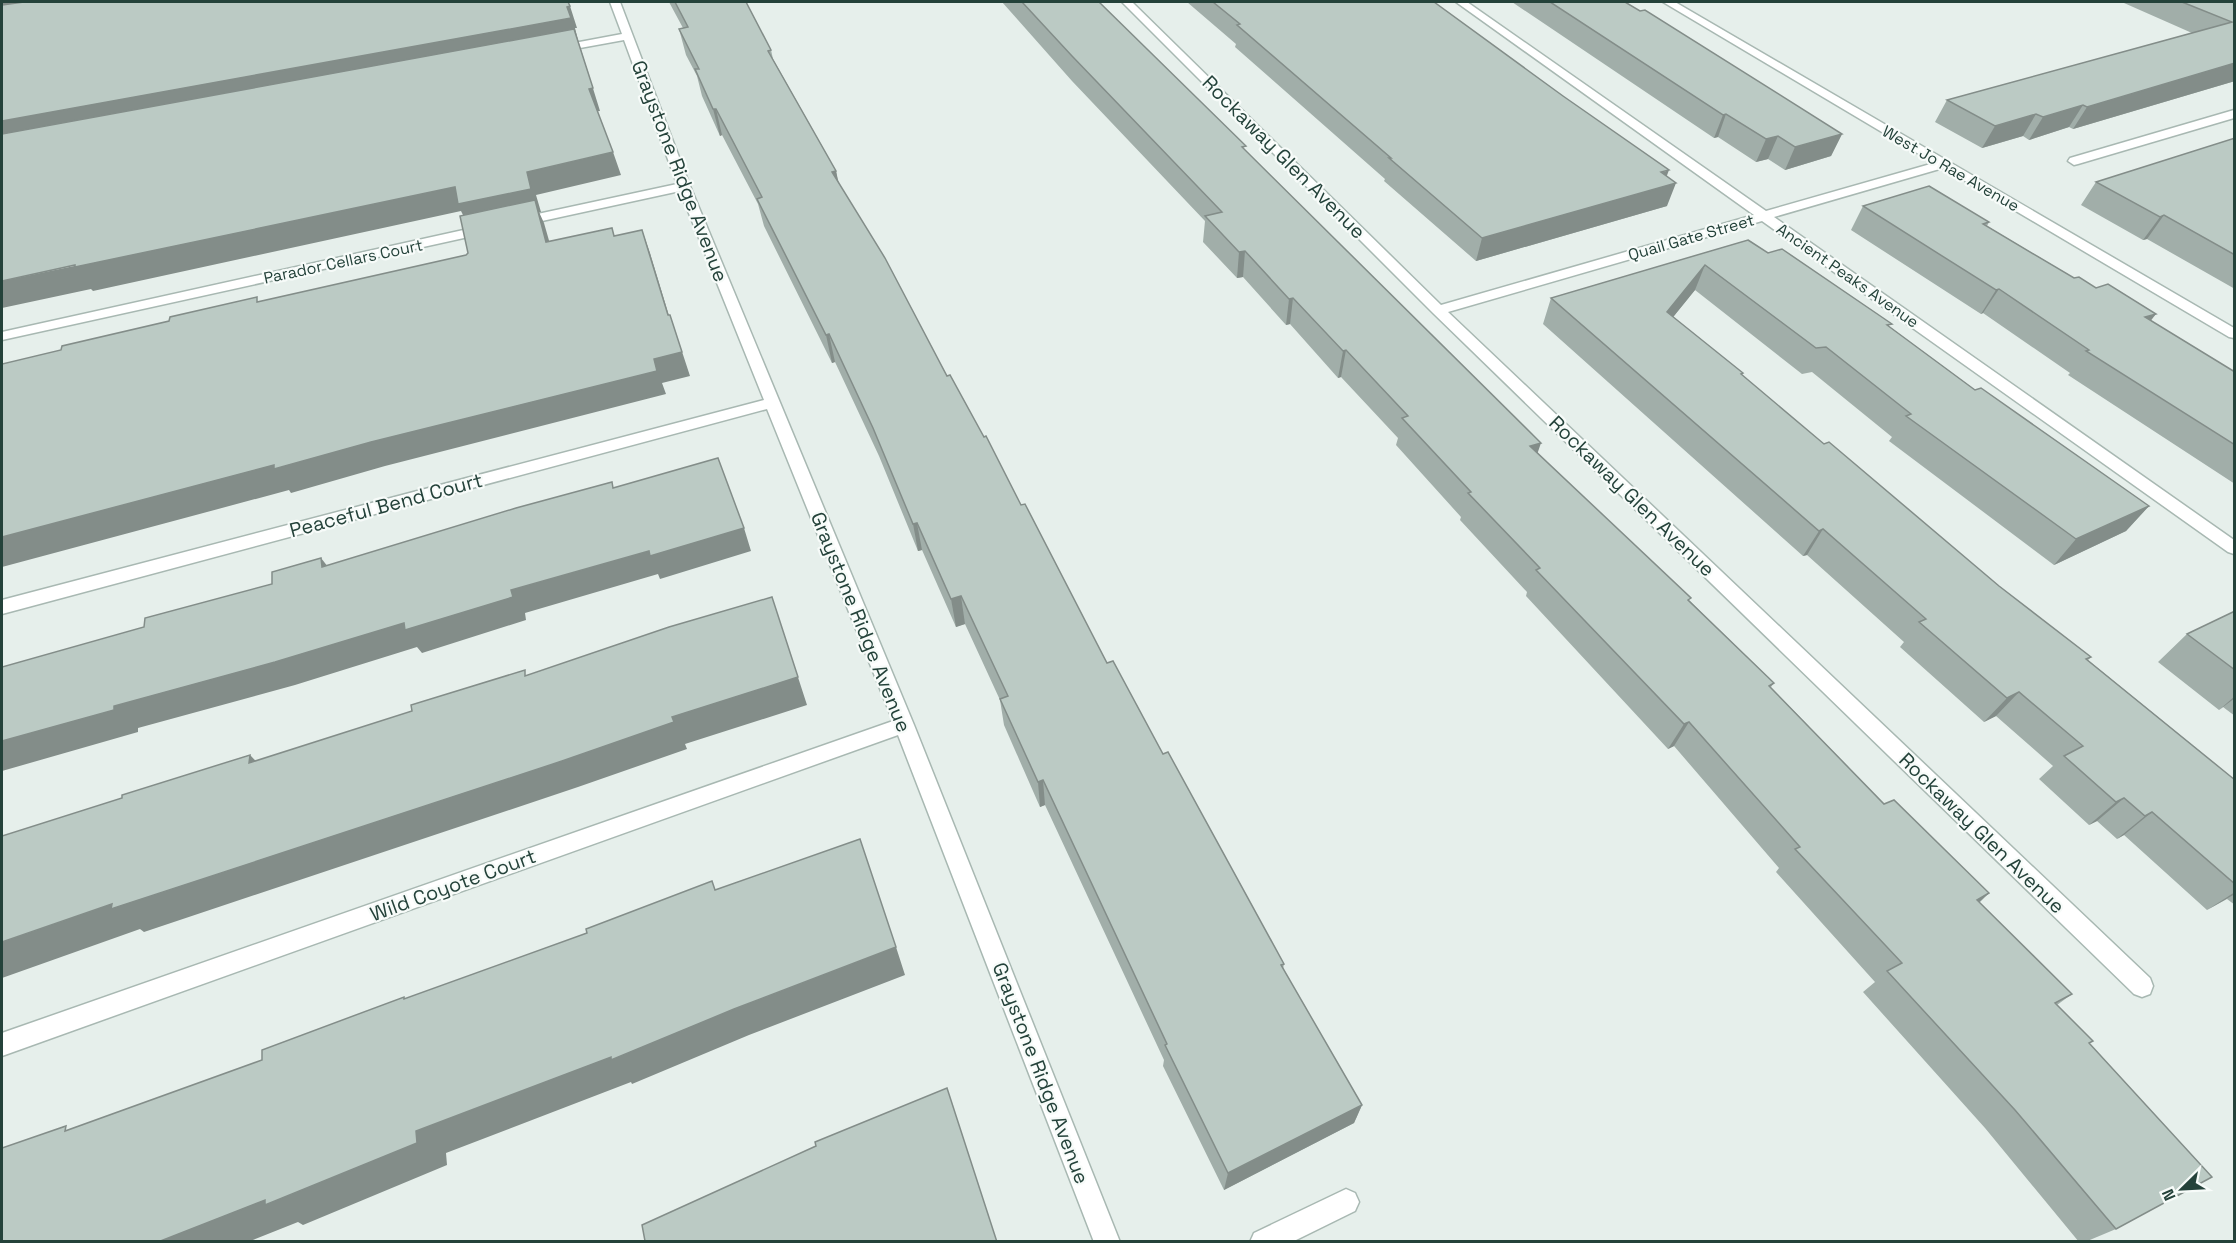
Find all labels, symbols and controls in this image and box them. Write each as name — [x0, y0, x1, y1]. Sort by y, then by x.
street label: Graystone Ridge Avenue — [626, 57, 734, 285]
street label: Rockaway Glen Avenue — [1197, 70, 1371, 244]
street label: West Jo Rae Avenue — [1878, 121, 2023, 216]
street label: Quail Gate Street — [1626, 209, 1757, 266]
street label: Ancient Peaks Avenue — [1772, 218, 1923, 333]
street label: Parador Cellars Court — [262, 234, 425, 289]
street label: Rockaway Glen Avenue — [1543, 410, 1721, 582]
street label: Peaceful Bend Court — [287, 467, 485, 543]
street label: Graystone Ridge Avenue — [805, 508, 917, 736]
street label: Rockaway Glen Avenue — [1893, 747, 2071, 919]
street label: Wild Coyote Court — [366, 843, 540, 927]
street label: Graystone Ridge Avenue — [987, 959, 1095, 1187]
north arrow — [2152, 1159, 2212, 1219]
text: N — [2157, 1186, 2181, 1204]

